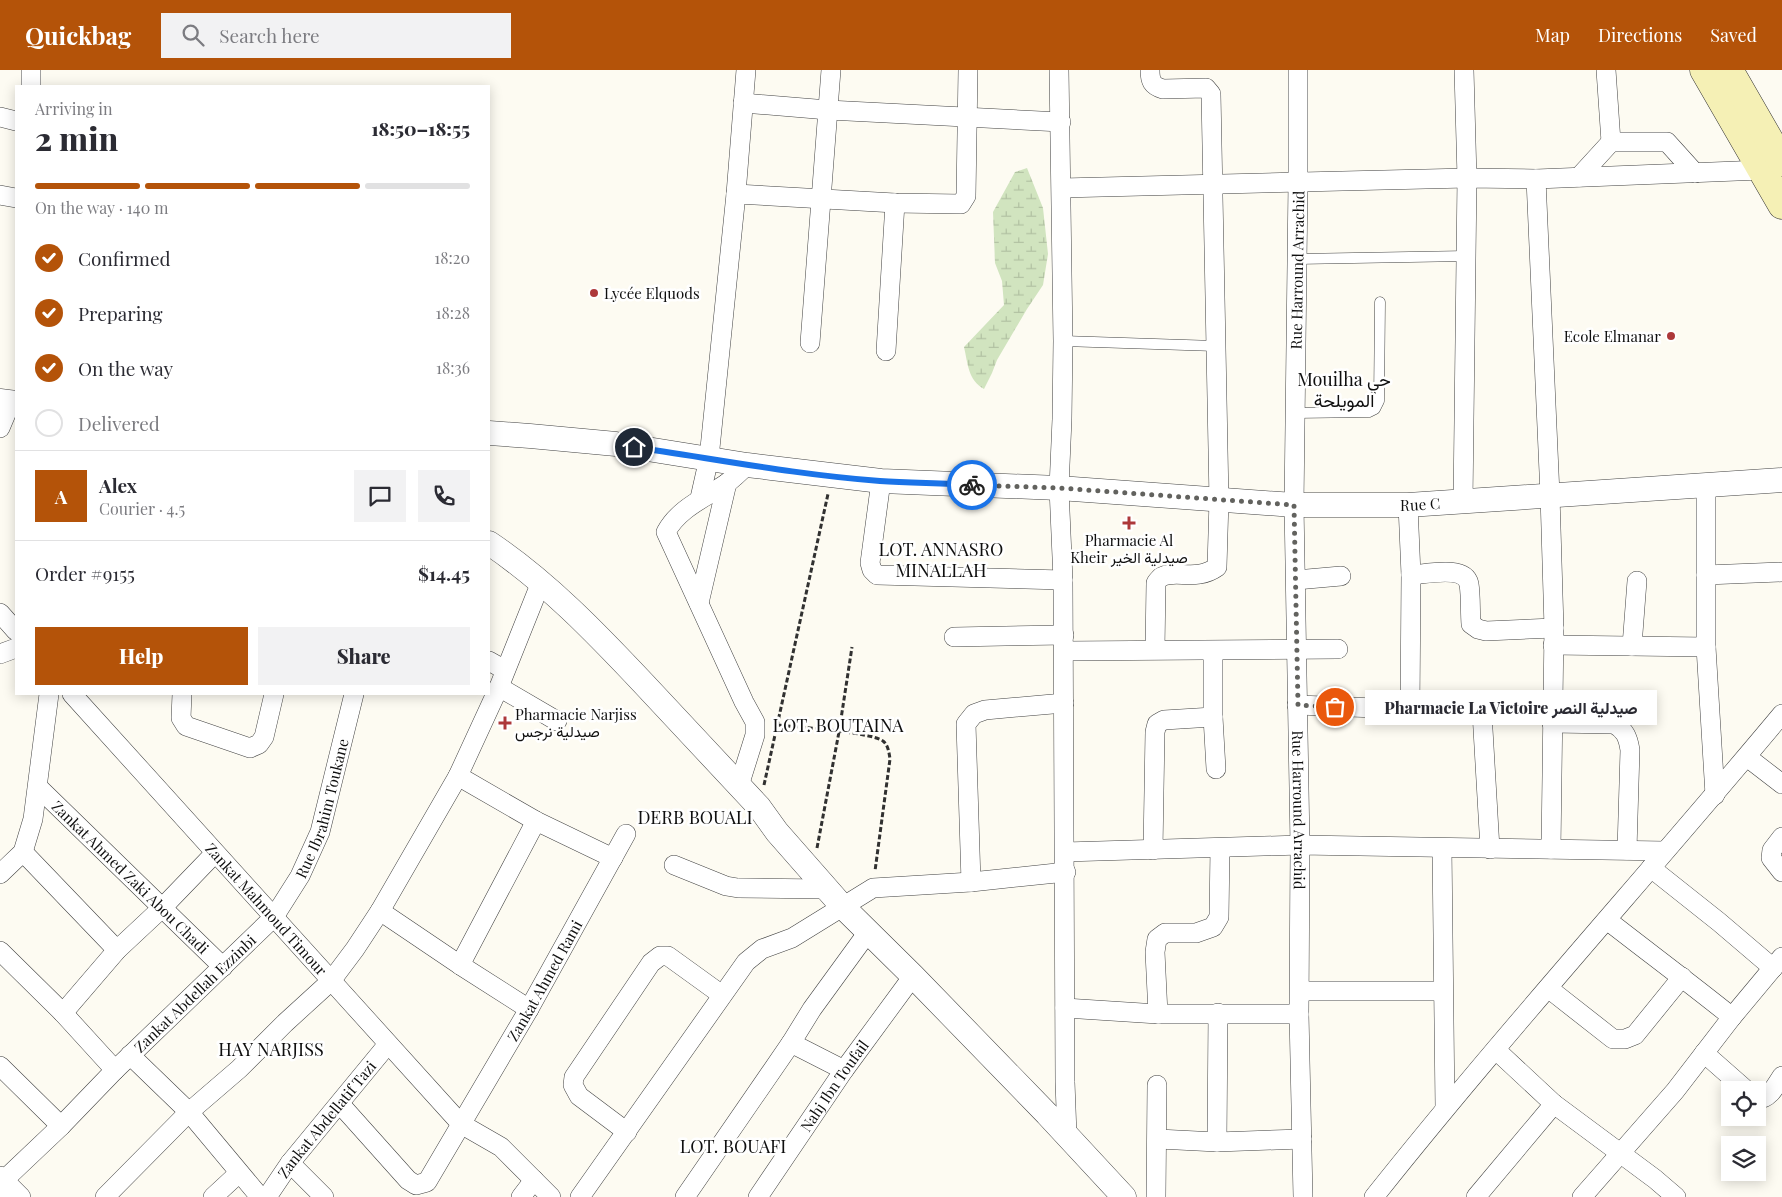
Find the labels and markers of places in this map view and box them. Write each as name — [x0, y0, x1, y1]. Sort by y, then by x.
place label: Lycée Elquods — [604, 283, 700, 303]
marker: Lycée Elquods — [588, 287, 600, 299]
place label: Ecole Elmanar — [1564, 326, 1661, 346]
marker: Ecole Elmanar — [1665, 330, 1677, 342]
pin — [613, 426, 655, 468]
marker: Pharmacie Al Kheir صيدلية الخير — [1123, 517, 1135, 529]
place label: Pharmacie Al Kheir صيدلية الخير — [1070, 530, 1188, 567]
pin — [1314, 686, 1356, 728]
callout: Pharmacie La Victoire صيدلية النصر — [1365, 690, 1658, 724]
place label: Pharmacie Narjiss صيدلية نرجس — [515, 704, 637, 742]
marker: Pharmacie Narjiss صيدلية نرجس — [499, 717, 511, 729]

